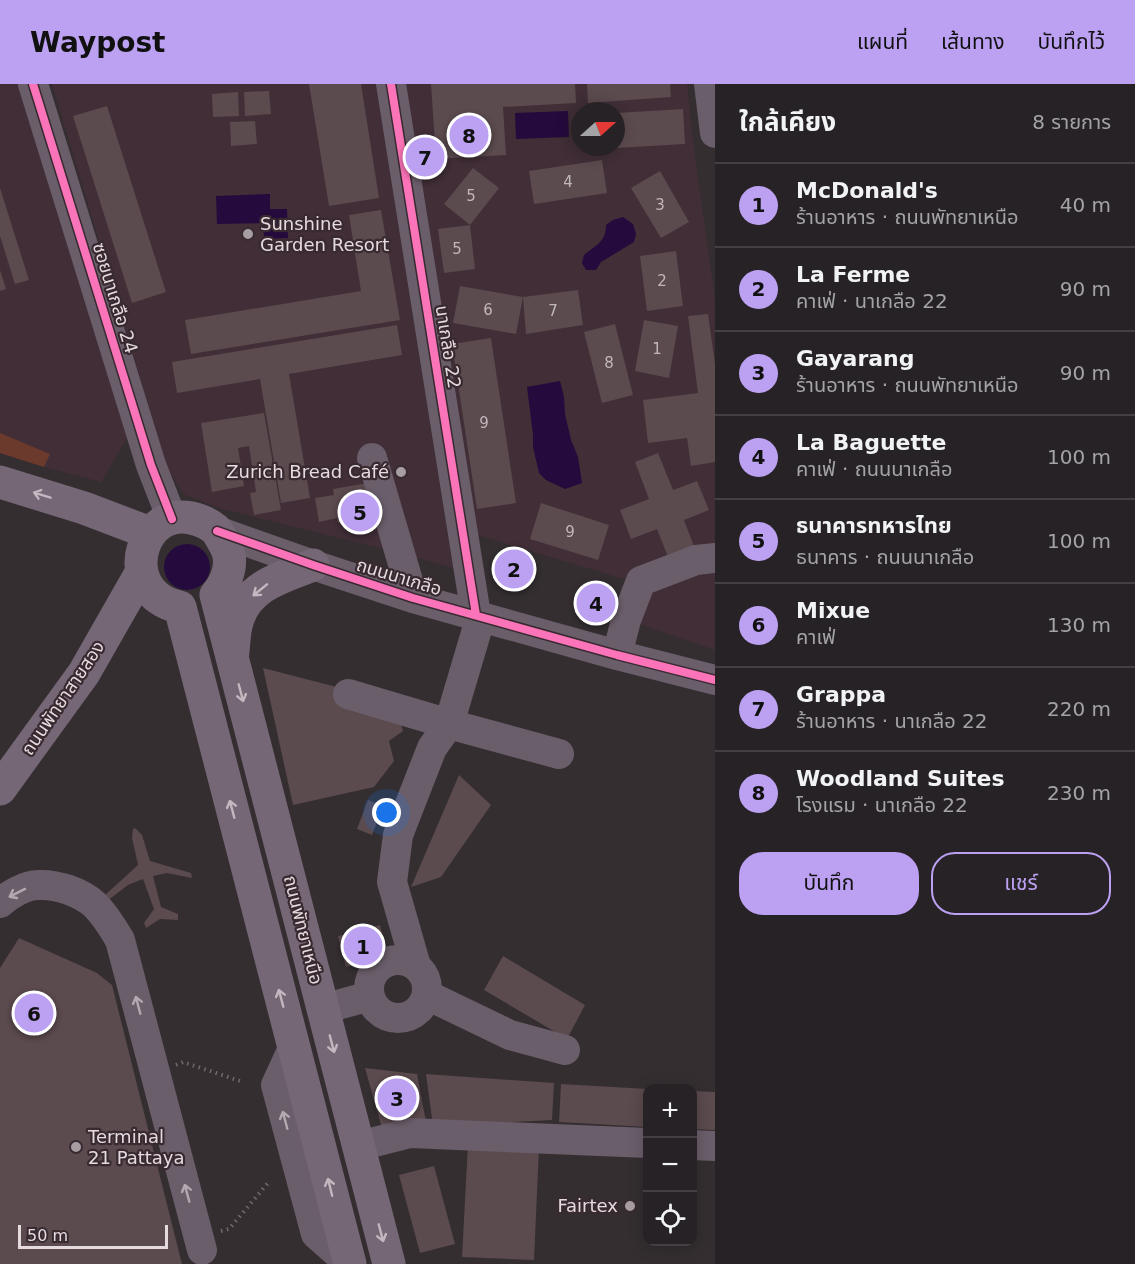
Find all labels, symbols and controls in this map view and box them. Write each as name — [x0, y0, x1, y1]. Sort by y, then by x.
text: Waypost — [30, 26, 166, 59]
text: แผนที่ — [857, 30, 908, 54]
text: เส้นทาง — [941, 30, 1005, 54]
text: บันทึกไว้ — [1038, 30, 1105, 54]
north arrow — [571, 102, 625, 156]
text: ใกล้เคียง — [739, 107, 836, 137]
text: 8 รายการ — [1032, 110, 1111, 134]
pin: 8 — [450, 112, 488, 158]
pin: 7 — [406, 134, 444, 180]
house number: 4 — [563, 173, 573, 191]
text: McDonald's — [796, 178, 938, 203]
house number: 5 — [466, 187, 476, 205]
text: 1 — [752, 193, 765, 217]
text: 40 m — [1060, 193, 1111, 217]
house number: 3 — [655, 196, 665, 214]
text: ร้านอาหาร · ถนนพัทยาเหนือ — [796, 205, 1018, 229]
place label: Sunshine Garden Resort — [260, 213, 389, 255]
marker: Sunshine Garden Resort — [241, 227, 255, 241]
street label: ซอยนาเกลือ 24 — [89, 240, 142, 356]
house number: 5 — [452, 240, 462, 258]
text: La Ferme — [796, 262, 910, 287]
house number: 2 — [657, 272, 667, 290]
text: 2 — [752, 277, 765, 301]
text: 90 m — [1060, 277, 1111, 301]
text: คาเฟ่ · นาเกลือ 22 — [796, 289, 948, 313]
house number: 6 — [483, 301, 493, 319]
house number: 7 — [548, 302, 558, 320]
street label: นาเกลือ 22 — [432, 304, 465, 390]
house number: 1 — [652, 340, 662, 358]
text: Gayarang — [796, 346, 915, 371]
house number: 8 — [604, 354, 614, 372]
text: 3 — [752, 361, 765, 385]
text: 90 m — [1060, 361, 1111, 385]
text: ร้านอาหาร · ถนนพัทยาเหนือ — [796, 373, 1018, 397]
house number: 9 — [479, 414, 489, 432]
text: La Baguette — [796, 430, 946, 455]
text: 4 — [752, 445, 765, 469]
text: 100 m — [1047, 445, 1111, 469]
text: คาเฟ่ · ถนนนาเกลือ — [796, 457, 952, 481]
place label: Zurich Bread Café — [226, 461, 389, 482]
marker: Zurich Bread Café — [394, 465, 408, 479]
one-way arrow — [33, 489, 52, 500]
pin: 5 — [340, 490, 380, 534]
text: ธนาคารทหารไทย — [796, 513, 952, 538]
house number: 9 — [565, 523, 575, 541]
text: 5 — [752, 529, 765, 553]
text: 100 m — [1047, 529, 1111, 553]
text: ธนาคาร · ถนนนาเกลือ — [796, 545, 974, 569]
pin: 2 — [494, 546, 534, 592]
street label: ถนนนาเกลือ — [354, 554, 444, 599]
pin: 4 — [576, 580, 616, 626]
one-way arrow — [253, 583, 269, 596]
text: Mixue — [796, 598, 870, 623]
text: 6 — [752, 613, 765, 637]
text: 130 m — [1047, 613, 1111, 637]
text: คาเฟ่ — [796, 625, 836, 649]
street label: ถนนพัทยาสายสอง — [17, 637, 108, 759]
text: Grappa — [796, 682, 886, 707]
one-way arrow — [236, 683, 248, 702]
text: 7 — [752, 697, 765, 721]
text: 220 m — [1047, 697, 1111, 721]
text: ร้านอาหาร · นาเกลือ 22 — [796, 709, 987, 733]
text: Woodland Suites — [796, 766, 1005, 791]
text: 8 — [752, 781, 765, 805]
text: 230 m — [1047, 781, 1111, 805]
text: โรงแรม · นาเกลือ 22 — [796, 793, 968, 817]
your location — [372, 798, 401, 827]
one-way arrow — [226, 800, 238, 819]
button: บันทึก — [739, 852, 919, 915]
button: แชร์ — [931, 852, 1111, 915]
street label: ถนนพัทยาเหนือ — [280, 873, 327, 987]
one-way arrow — [9, 887, 26, 899]
pin: 1 — [344, 924, 382, 968]
one-way arrow — [275, 989, 287, 1008]
pin: 6 — [15, 990, 54, 1036]
one-way arrow — [131, 995, 143, 1014]
one-way arrow — [327, 1034, 339, 1053]
pin: 3 — [378, 1076, 416, 1120]
map controls — [643, 1084, 697, 1246]
button: + — [643, 1084, 697, 1138]
one-way arrow — [279, 1111, 291, 1130]
place label: Terminal 21 Pattaya — [87, 1126, 185, 1168]
button: − — [643, 1138, 697, 1192]
marker: Terminal 21 Pattaya — [69, 1140, 83, 1154]
one-way arrow — [324, 1178, 336, 1197]
one-way arrow — [181, 1184, 192, 1203]
button: locate — [643, 1192, 697, 1246]
place label: Fairtex — [557, 1195, 618, 1216]
marker: Fairtex — [623, 1199, 637, 1213]
scale bar — [18, 1222, 168, 1250]
one-way arrow — [376, 1223, 388, 1242]
text: 50 m — [27, 1226, 68, 1245]

